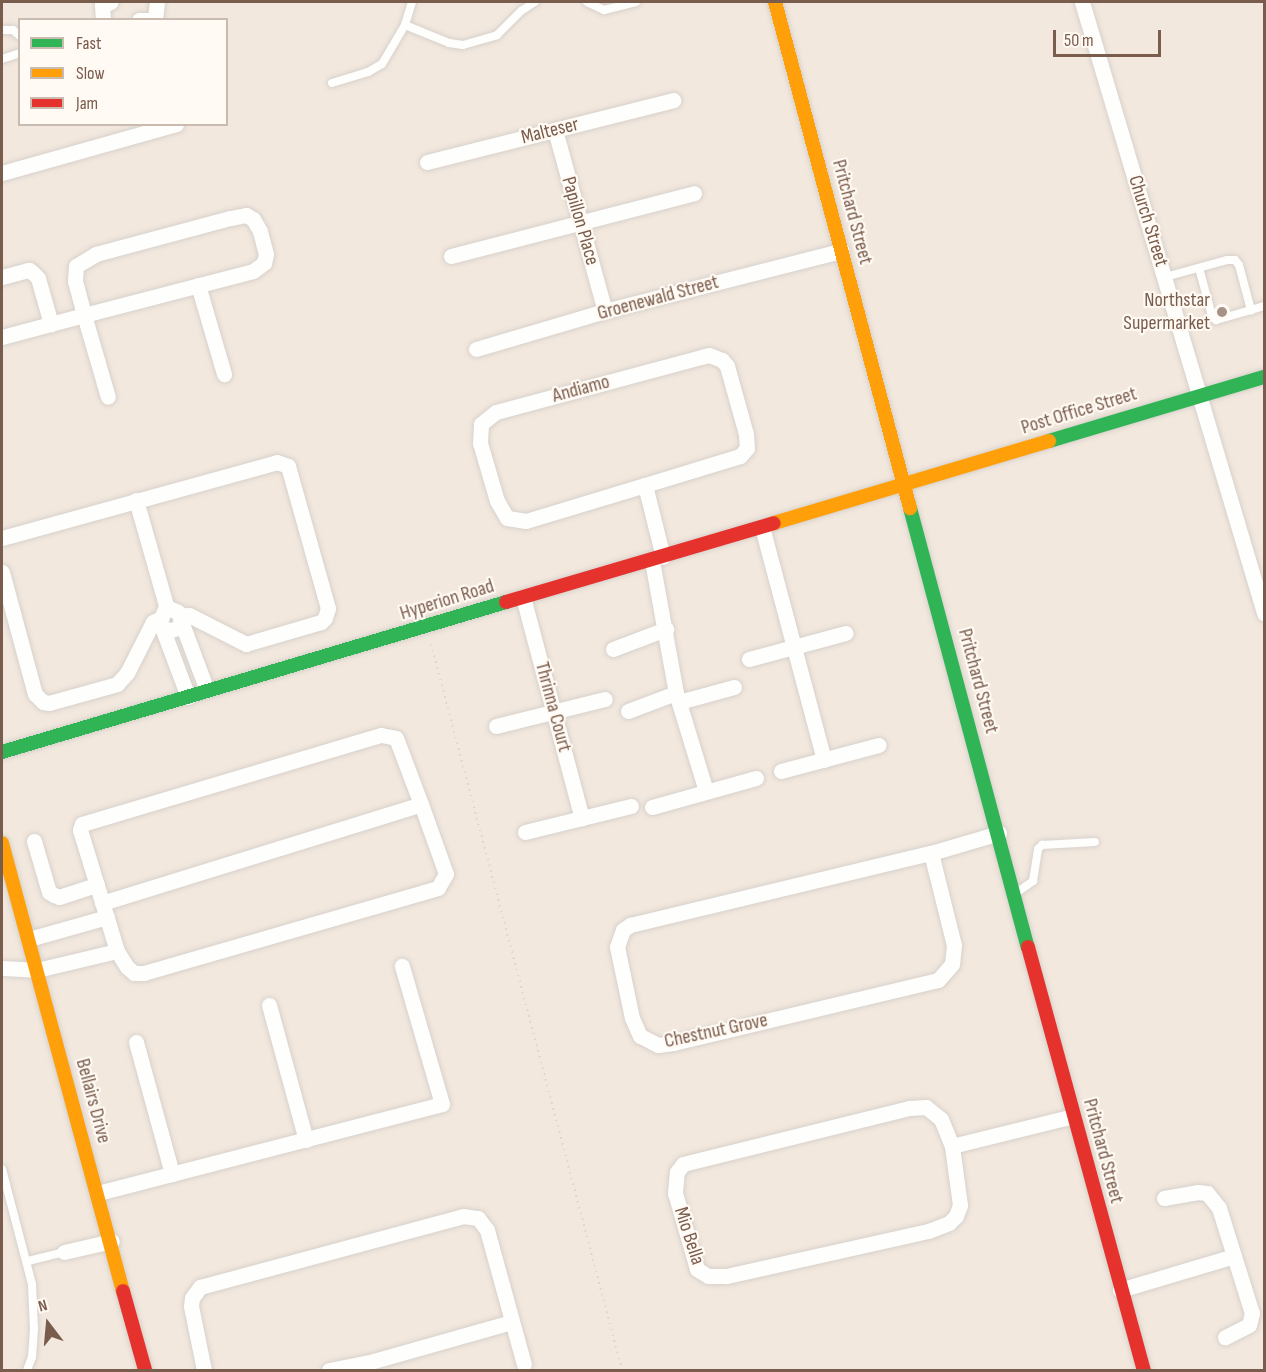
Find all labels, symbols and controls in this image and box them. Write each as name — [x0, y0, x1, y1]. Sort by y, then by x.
legend — [18, 18, 228, 126]
scale bar — [1056, 18, 1164, 56]
text: 50 m — [1064, 30, 1094, 51]
text: Fast — [76, 33, 101, 54]
text: Slow — [76, 63, 105, 84]
text: Jam — [76, 93, 98, 114]
street label: Malteser — [519, 112, 581, 150]
street label: Pritchard Street — [827, 157, 877, 267]
street label: Church Street — [1123, 173, 1173, 269]
street label: Papillon Place — [556, 174, 604, 268]
street label: Groenewald Street — [595, 270, 721, 326]
place label: Northstar Supermarket — [1123, 288, 1210, 335]
marker: Northstar Supermarket — [1215, 305, 1229, 319]
street label: Andiamo — [550, 370, 612, 408]
street label: Post Office Street — [1018, 382, 1140, 440]
street label: Hyperion Road — [397, 574, 497, 626]
street label: Pritchard Street — [953, 626, 1003, 736]
street label: Thrinna Court — [529, 659, 577, 755]
street label: Chestnut Grove — [662, 1008, 770, 1054]
street label: Bellairs Drive — [70, 1056, 116, 1146]
street label: Pritchard Street — [1078, 1096, 1128, 1206]
street label: Mio Bella — [668, 1204, 710, 1268]
north arrow — [18, 1294, 78, 1354]
text: N — [36, 1296, 50, 1317]

